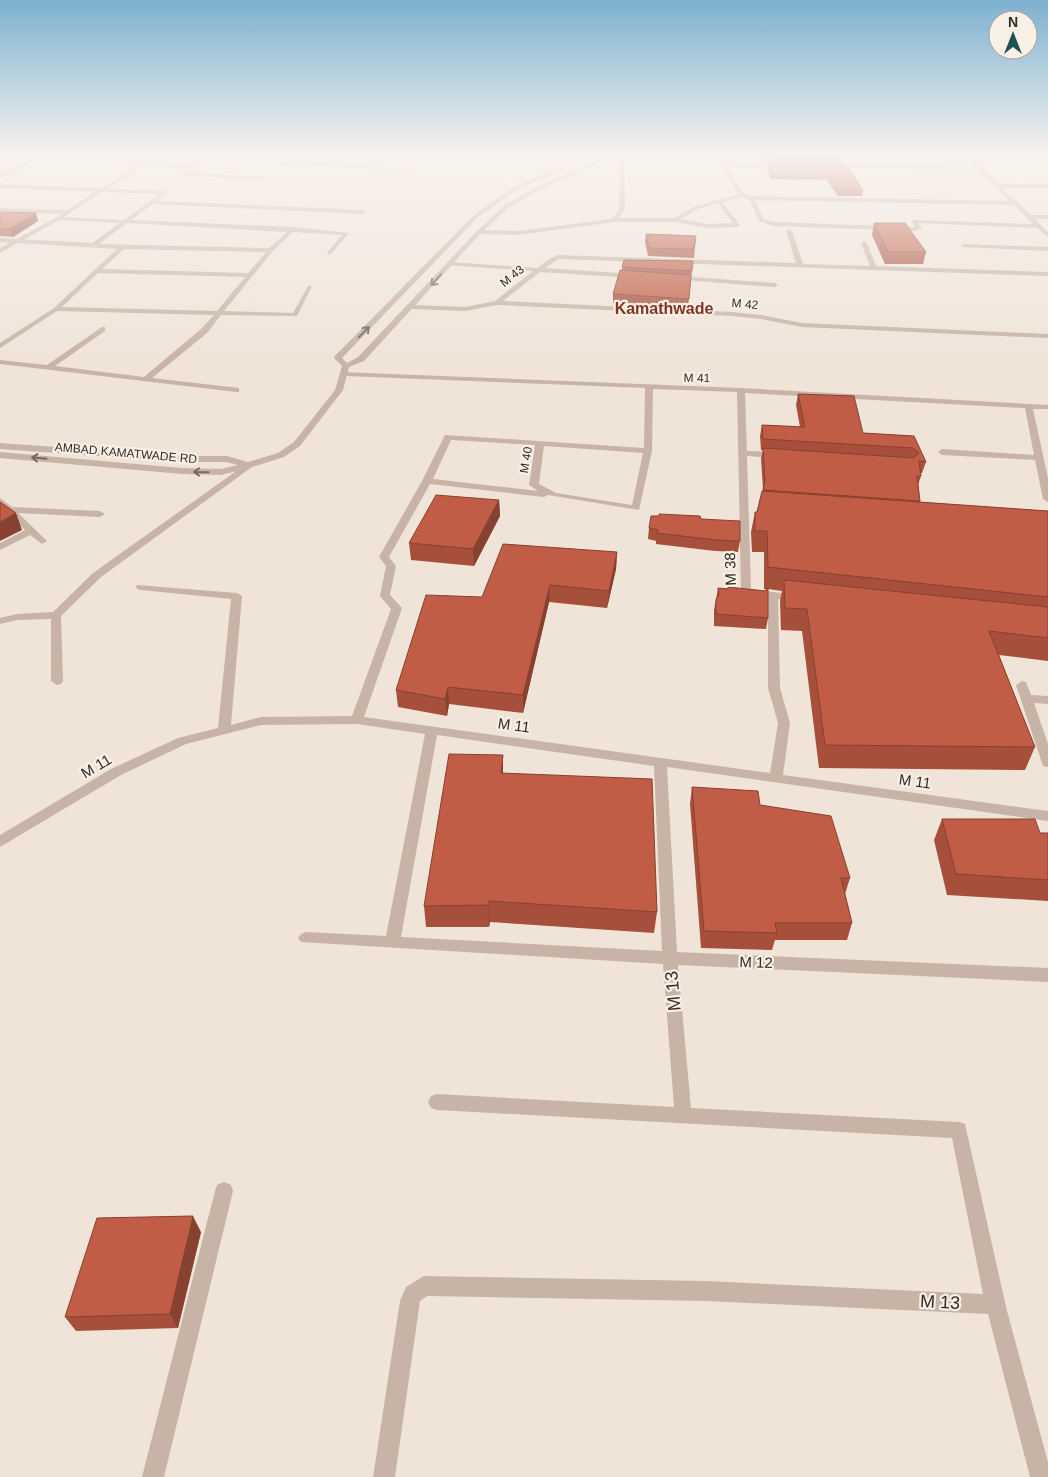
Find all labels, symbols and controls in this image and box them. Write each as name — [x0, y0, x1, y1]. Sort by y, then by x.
north arrow — [988, 10, 1038, 60]
text: N — [1008, 14, 1018, 30]
street label: M 43 — [497, 262, 527, 290]
one-way arrow — [430, 273, 442, 286]
street label: M 42 — [731, 296, 759, 312]
district label: Kamathwade — [615, 300, 713, 317]
one-way arrow — [357, 326, 369, 338]
street label: M 41 — [684, 371, 711, 385]
street label: AMBAD KAMATWADE RD — [54, 440, 198, 466]
street label: M 40 — [517, 445, 535, 474]
one-way arrow — [32, 453, 48, 463]
one-way arrow — [193, 467, 210, 477]
street label: M 38 — [721, 552, 739, 586]
street label: M 11 — [497, 714, 531, 736]
street label: M 11 — [78, 750, 114, 782]
street label: M 11 — [898, 770, 932, 792]
street label: M 12 — [739, 953, 773, 971]
street label: M 13 — [661, 970, 685, 1012]
street label: M 13 — [919, 1291, 961, 1313]

